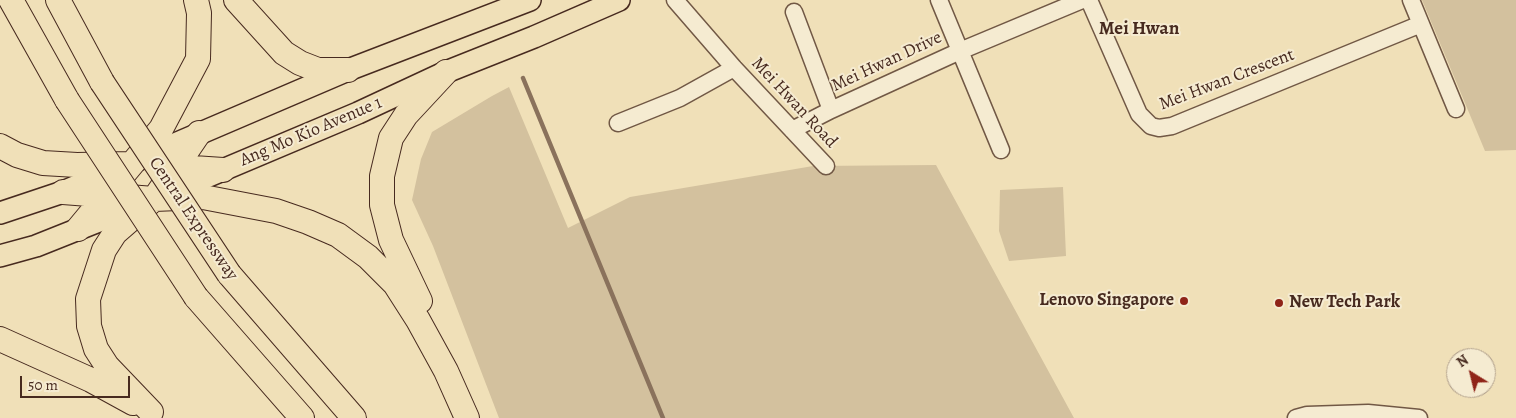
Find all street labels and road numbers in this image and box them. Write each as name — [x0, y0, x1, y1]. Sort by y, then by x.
street label: Mei Hwan Drive — [828, 27, 946, 97]
street label: Mei Hwan Crescent — [1156, 44, 1298, 116]
street label: Mei Hwan Road — [746, 53, 842, 153]
street label: Ang Mo Kio Avenue 1 — [237, 92, 385, 172]
street label: Central Expressway — [144, 153, 242, 285]

